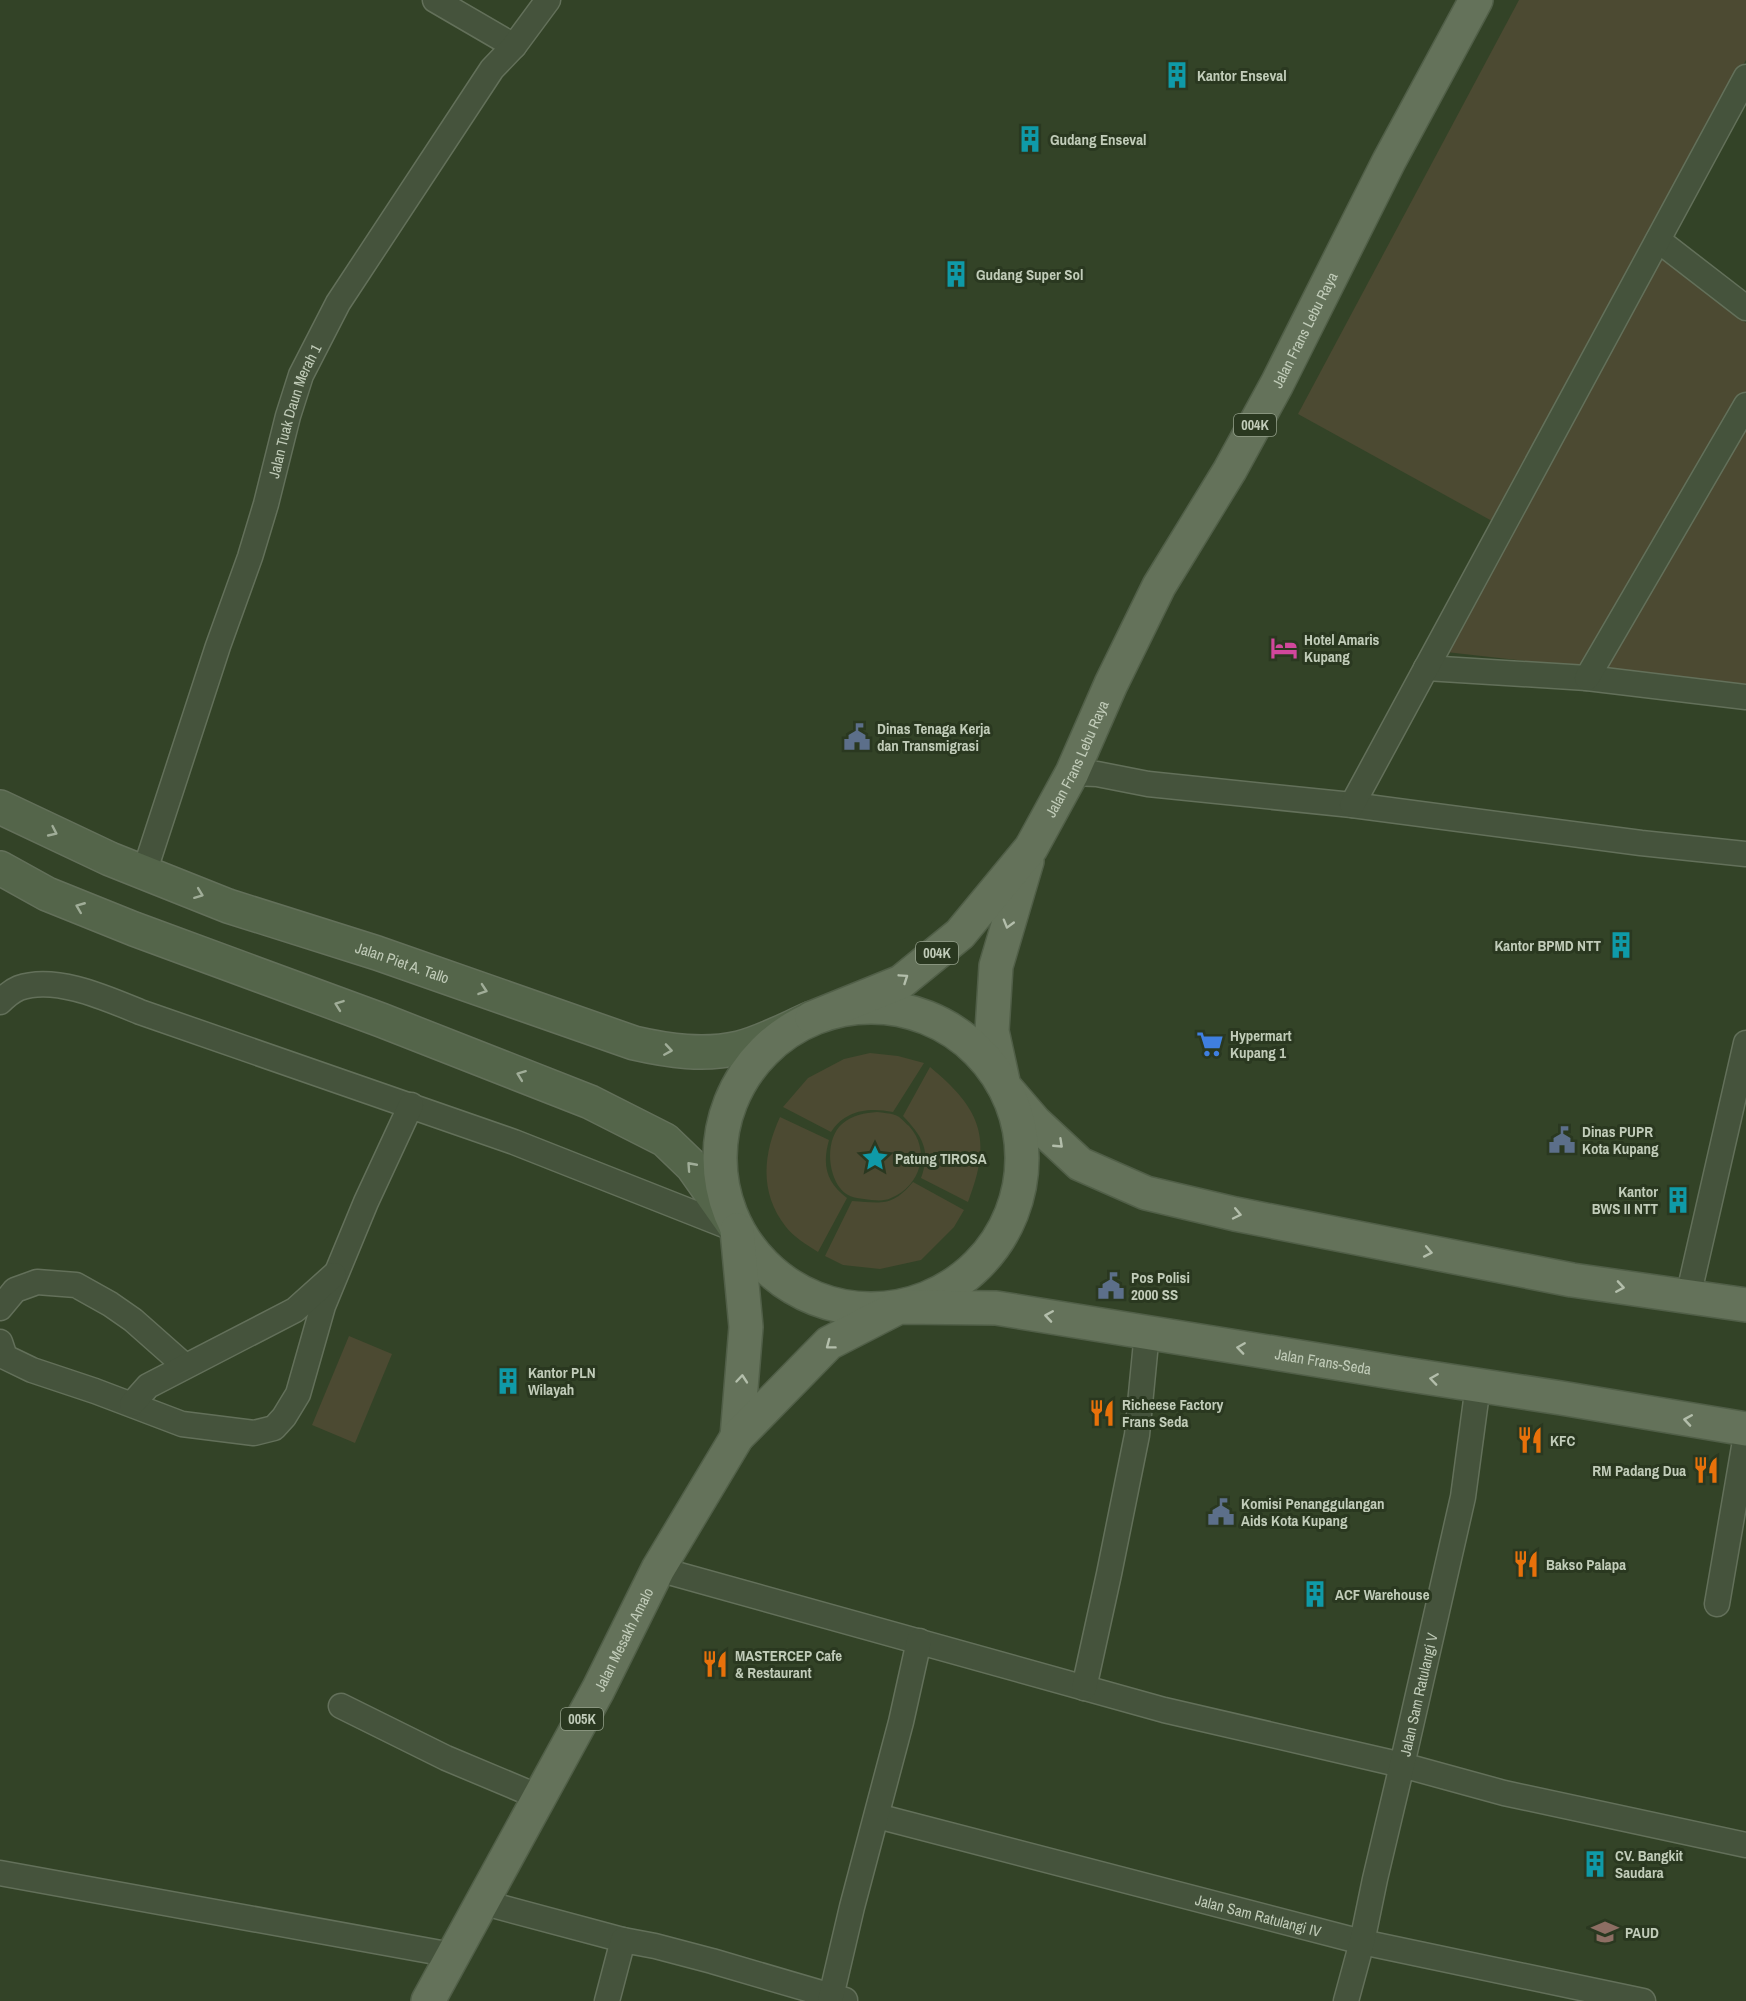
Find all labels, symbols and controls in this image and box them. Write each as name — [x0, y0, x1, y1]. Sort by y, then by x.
building icon: Kantor Enseval — [1162, 60, 1192, 90]
place label: Kantor Enseval — [1197, 65, 1287, 86]
building icon: Gudang Enseval — [1015, 124, 1045, 154]
place label: Gudang Enseval — [1050, 129, 1146, 150]
building icon: Gudang Super Sol — [941, 259, 971, 289]
place label: Gudang Super Sol — [976, 264, 1083, 285]
street label: Jalan Frans Lebu Raya — [1266, 268, 1342, 391]
street label: Jalan Tuak Daun Merah 1 — [262, 340, 326, 480]
road number: 004K — [1234, 414, 1276, 436]
place label: Hotel Amaris Kupang — [1304, 629, 1380, 667]
hotel icon: Hotel Amaris Kupang — [1269, 633, 1299, 663]
street label: Jalan Frans Lebu Raya — [1039, 697, 1113, 821]
place label: Dinas Tenaga Kerja dan Transmigrasi — [877, 718, 990, 756]
public building icon: Dinas Tenaga Kerja dan Transmigrasi — [842, 722, 872, 752]
one-way arrow — [46, 824, 57, 836]
one-way arrow — [193, 887, 204, 900]
one-way arrow — [76, 902, 87, 914]
one-way arrow — [1003, 919, 1016, 929]
building icon: Kantor BPMD NTT — [1606, 930, 1636, 960]
place label: Kantor BPMD NTT — [1494, 935, 1601, 956]
street label: Jalan Piet A. Tallo — [353, 936, 452, 988]
road number: 004K — [916, 942, 958, 964]
one-way arrow — [898, 974, 909, 985]
one-way arrow — [477, 983, 488, 995]
one-way arrow — [334, 999, 345, 1012]
place label: Hypermart Kupang 1 — [1230, 1025, 1292, 1063]
supermarket icon: Hypermart Kupang 1 — [1195, 1029, 1225, 1059]
one-way arrow — [663, 1043, 673, 1056]
one-way arrow — [516, 1070, 526, 1083]
place label: Dinas PUPR Kota Kupang — [1582, 1121, 1659, 1159]
public building icon: Dinas PUPR Kota Kupang — [1547, 1125, 1577, 1155]
one-way arrow — [1051, 1136, 1062, 1147]
place icon: Patung TIROSA — [860, 1143, 890, 1173]
place label: Patung TIROSA — [895, 1148, 987, 1169]
one-way arrow — [687, 1162, 698, 1173]
place label: Kantor BWS II NTT — [1592, 1181, 1658, 1219]
building icon: Kantor BWS II NTT — [1663, 1185, 1693, 1215]
one-way arrow — [1232, 1207, 1242, 1220]
one-way arrow — [1423, 1245, 1433, 1258]
place label: Pos Polisi 2000 SS — [1131, 1267, 1190, 1305]
public building icon: Pos Polisi 2000 SS — [1096, 1271, 1126, 1301]
one-way arrow — [1616, 1281, 1625, 1293]
one-way arrow — [1044, 1311, 1053, 1323]
one-way arrow — [825, 1338, 836, 1349]
one-way arrow — [1236, 1342, 1246, 1355]
street label: Jalan Frans-Seda — [1274, 1343, 1373, 1379]
place label: Kantor PLN Wilayah — [528, 1362, 596, 1400]
building icon: Kantor PLN Wilayah — [493, 1366, 523, 1396]
one-way arrow — [1429, 1373, 1438, 1385]
one-way arrow — [735, 1374, 748, 1383]
place label: Richeese Factory Frans Seda — [1122, 1394, 1223, 1432]
restaurant icon: Richeese Factory Frans Seda — [1087, 1398, 1117, 1428]
one-way arrow — [1684, 1415, 1693, 1427]
restaurant icon: KFC — [1515, 1425, 1545, 1455]
place label: KFC — [1550, 1430, 1575, 1451]
restaurant icon: RM Padang Dua — [1691, 1455, 1721, 1485]
place label: RM Padang Dua — [1592, 1460, 1686, 1481]
place label: Komisi Penanggulangan Aids Kota Kupang — [1241, 1493, 1385, 1531]
public building icon: Komisi Penanggulangan Aids Kota Kupang — [1206, 1497, 1236, 1527]
restaurant icon: Bakso Palapa — [1511, 1549, 1541, 1579]
place label: Bakso Palapa — [1546, 1554, 1626, 1575]
building icon: ACF Warehouse — [1300, 1579, 1330, 1609]
street label: Jalan Mesakh Amalo — [588, 1584, 658, 1695]
place label: ACF Warehouse — [1335, 1584, 1430, 1605]
street label: Jalan Sam Ratulangi V — [1394, 1630, 1442, 1758]
place label: MASTERCEP Cafe & Restaurant — [735, 1645, 842, 1683]
restaurant icon: MASTERCEP Cafe & Restaurant — [700, 1649, 730, 1679]
road number: 005K — [561, 1708, 603, 1730]
place label: CV. Bangkit Saudara — [1615, 1845, 1683, 1883]
building icon: CV. Bangkit Saudara — [1580, 1849, 1610, 1879]
street label: Jalan Sam Ratulangi IV — [1193, 1889, 1324, 1942]
school or university icon: PAUD — [1590, 1917, 1620, 1947]
place label: PAUD — [1625, 1922, 1659, 1943]

